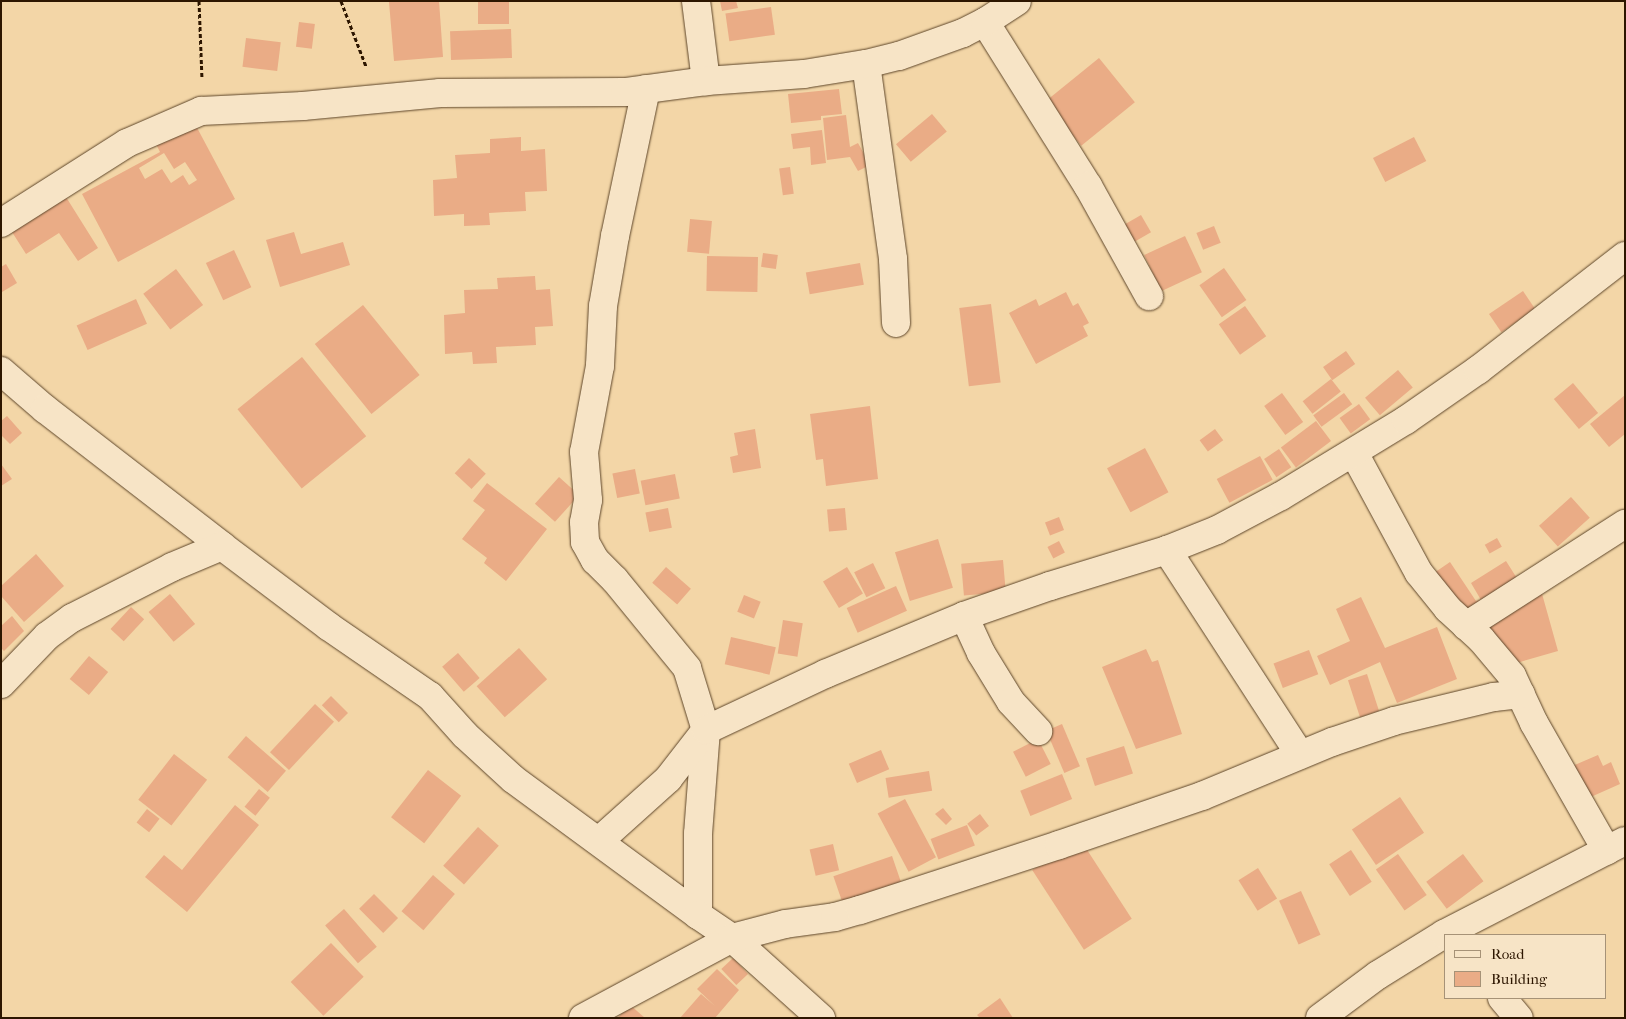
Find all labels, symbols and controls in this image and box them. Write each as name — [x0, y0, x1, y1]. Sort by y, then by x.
legend — [1444, 934, 1606, 999]
text: Road — [1491, 945, 1524, 963]
text: Building — [1491, 970, 1547, 988]

